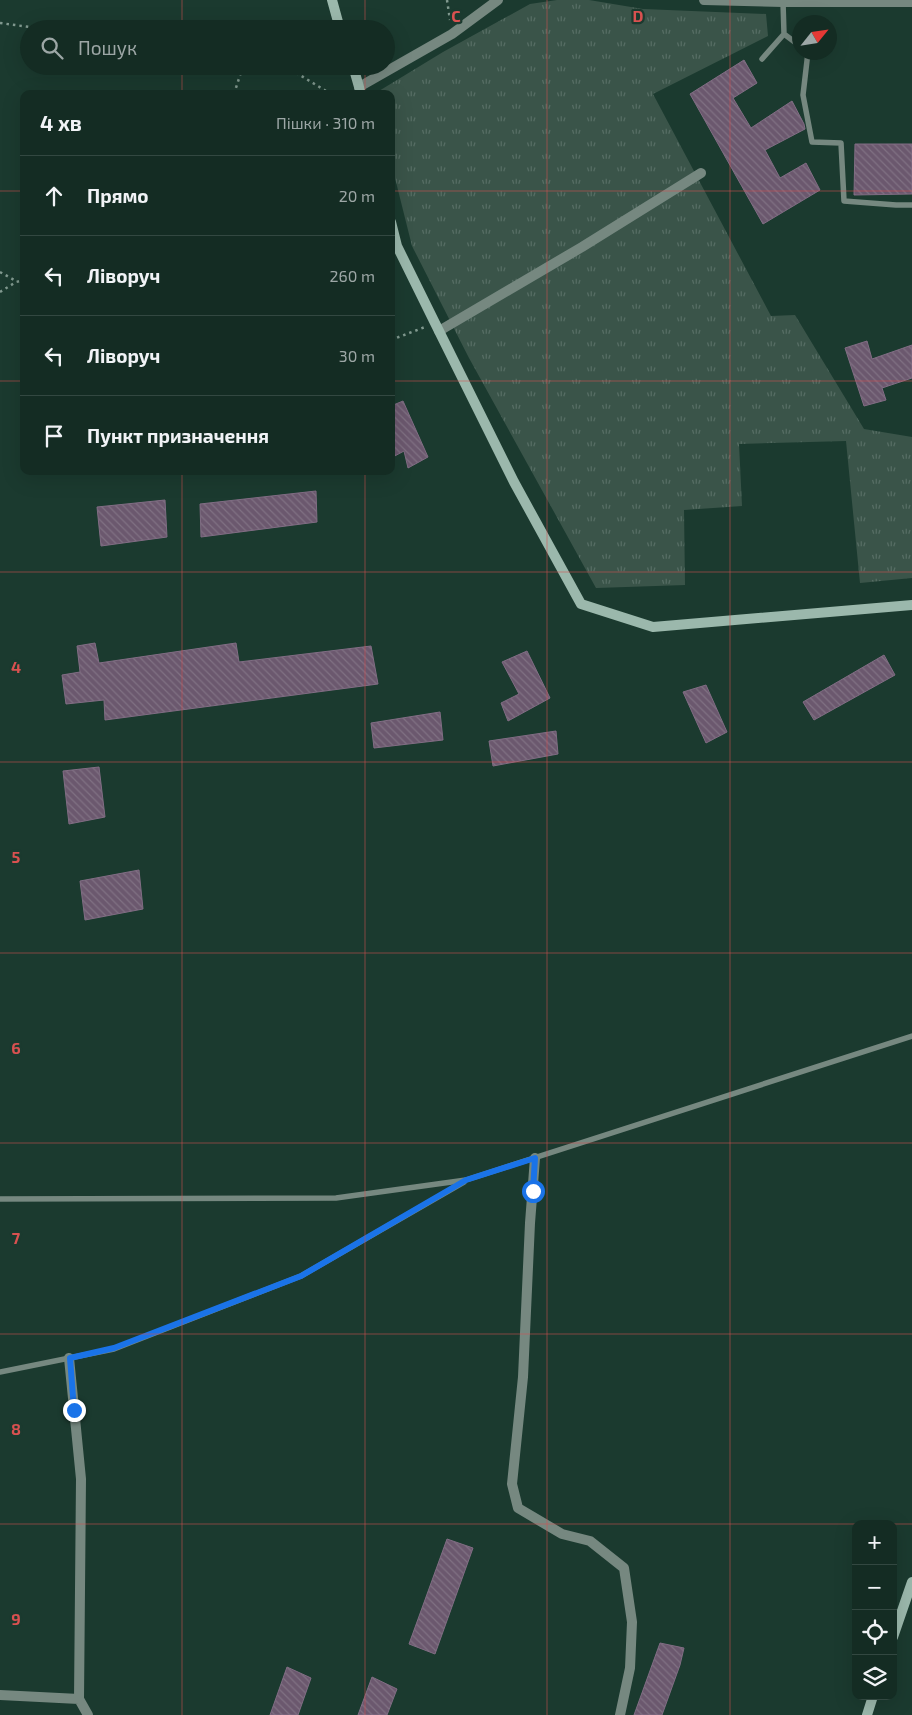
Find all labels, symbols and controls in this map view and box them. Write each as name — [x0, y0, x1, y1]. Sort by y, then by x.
text: C — [451, 6, 461, 25]
text: D — [633, 6, 644, 25]
north arrow — [792, 15, 837, 60]
search box — [20, 20, 395, 75]
icon: search — [38, 34, 66, 62]
text: Пошук — [78, 36, 137, 59]
text: 4 хв — [40, 110, 82, 135]
text: Пішки · 310 m — [276, 113, 375, 132]
icon: ahead — [40, 182, 68, 210]
text: Прямо — [87, 184, 149, 207]
text: 20 m — [339, 186, 375, 205]
icon: left — [40, 262, 68, 290]
text: Ліворуч — [87, 264, 160, 287]
text: 260 m — [330, 266, 375, 285]
icon: left — [40, 342, 68, 370]
text: Ліворуч — [87, 344, 160, 367]
text: 30 m — [339, 346, 375, 365]
icon: arrive — [40, 422, 68, 450]
text: Пункт призначення — [87, 424, 269, 447]
text: 4 — [11, 657, 21, 676]
text: 5 — [12, 847, 21, 866]
text: 6 — [11, 1038, 21, 1057]
route start — [522, 1180, 545, 1203]
text: 7 — [12, 1228, 21, 1247]
route end — [63, 1399, 86, 1422]
text: 8 — [11, 1419, 21, 1438]
map controls — [852, 1520, 897, 1700]
button: + — [852, 1520, 897, 1565]
button: − — [852, 1565, 897, 1610]
text: 9 — [11, 1609, 21, 1628]
button: locate — [852, 1610, 897, 1655]
button: layers — [852, 1655, 897, 1700]

